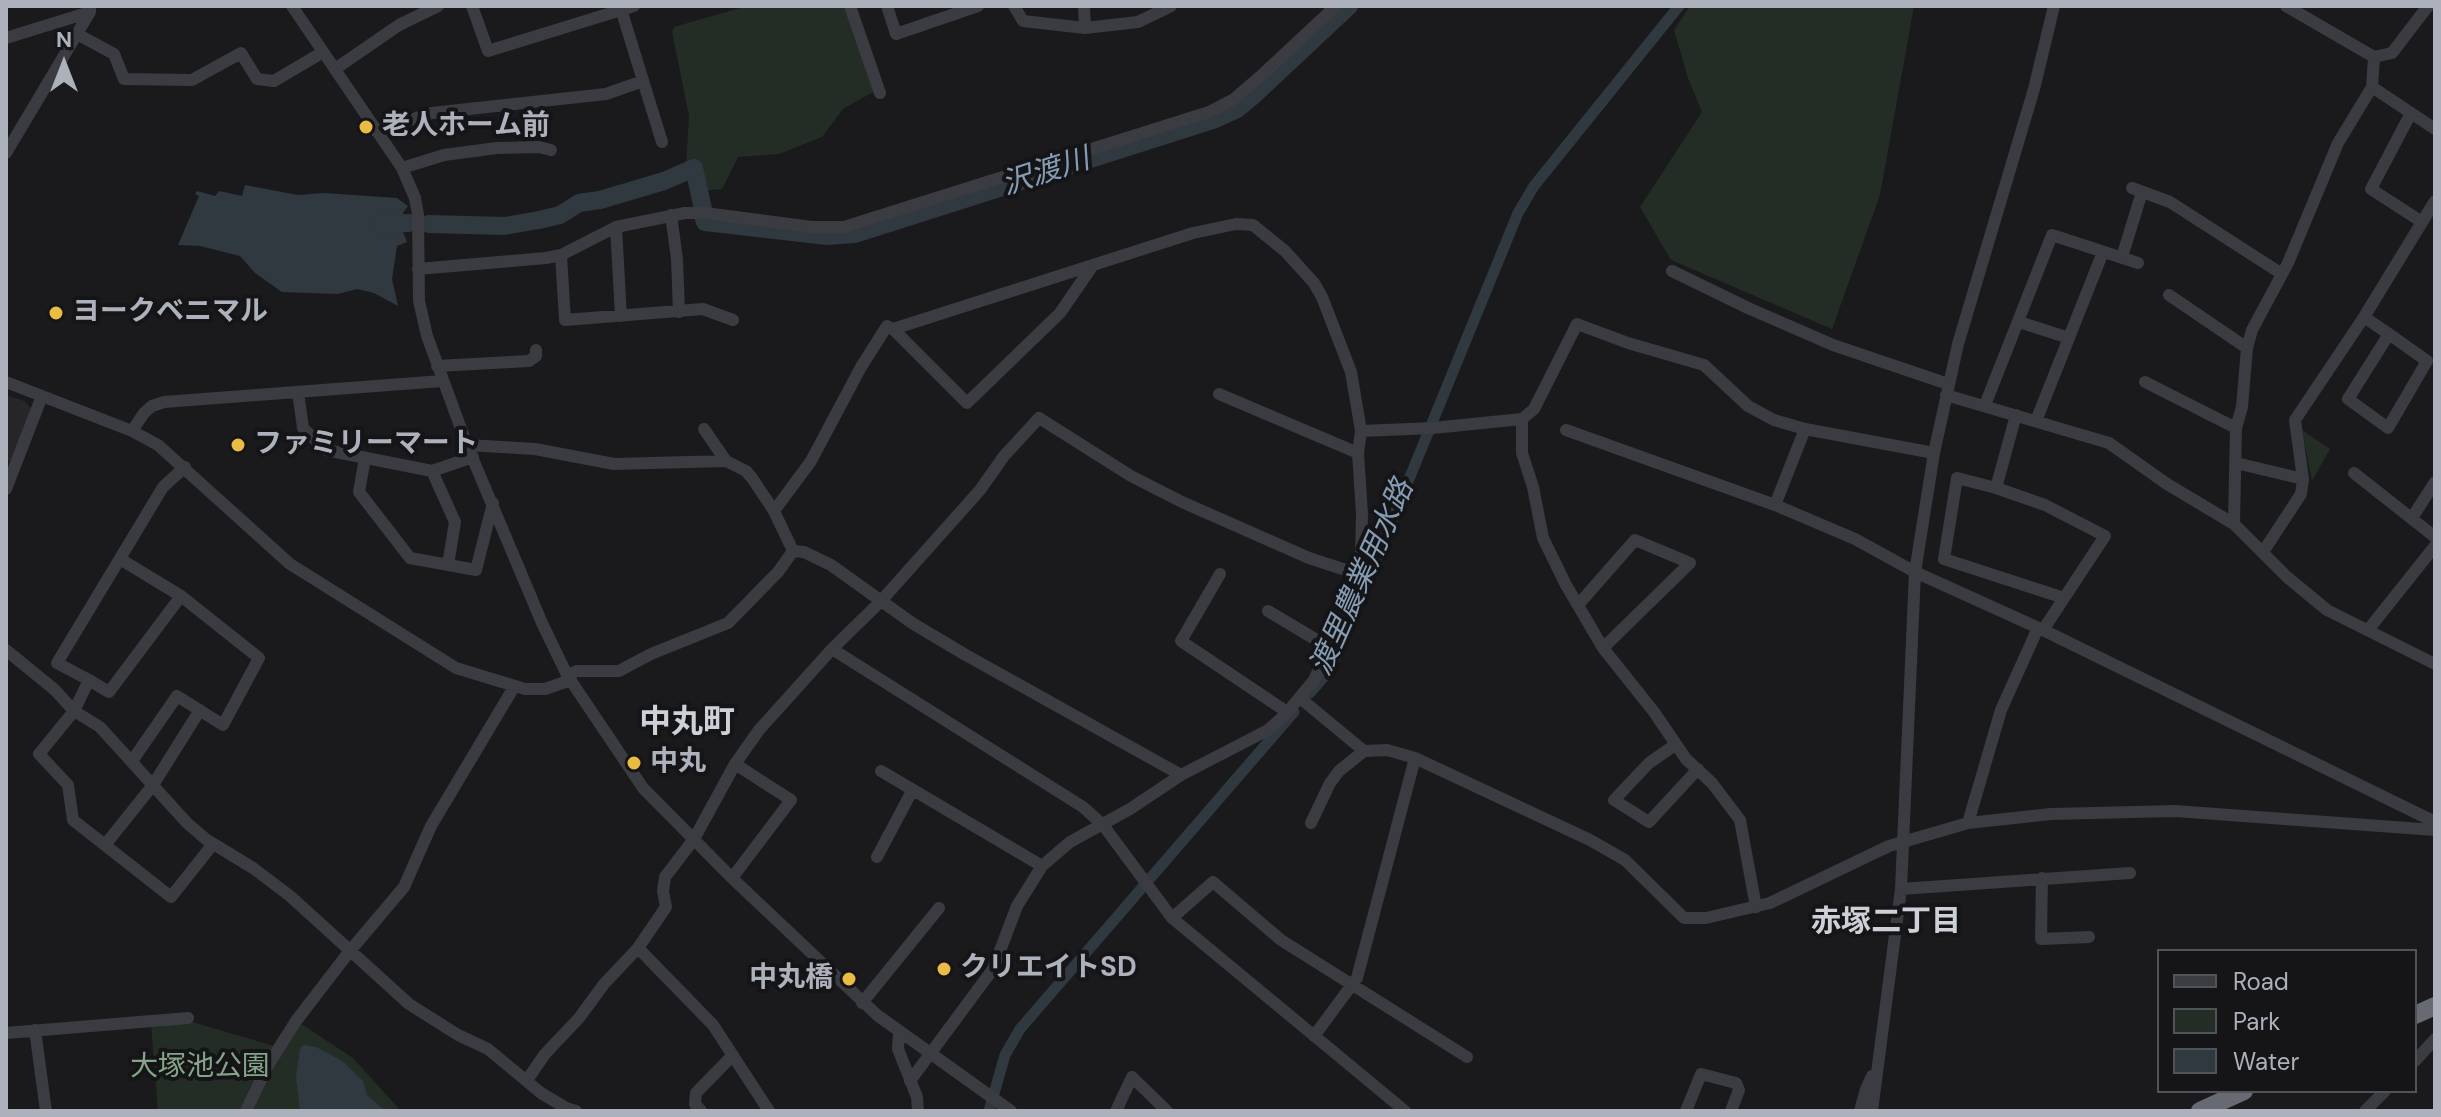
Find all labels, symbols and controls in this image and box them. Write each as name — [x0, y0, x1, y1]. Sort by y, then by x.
north arrow — [24, 24, 104, 104]
text: N — [56, 25, 72, 54]
place label: 老人ホーム前 — [382, 110, 550, 144]
marker: 老人ホーム前 — [357, 118, 375, 136]
water label: 沢渡川 — [998, 142, 1094, 204]
place label: ヨークベニマル — [72, 296, 268, 330]
marker: ヨークベニマル — [47, 304, 65, 322]
place label: ファミリーマート — [254, 428, 478, 462]
marker: ファミリーマート — [229, 436, 247, 454]
water label: 渡里農業用水路 — [1304, 475, 1422, 681]
district label: 中丸町 — [639, 705, 735, 743]
place label: 中丸 — [650, 746, 706, 780]
marker: 中丸 — [625, 754, 643, 772]
district label: 赤塚二丁目 — [1811, 905, 1961, 941]
legend — [2157, 949, 2417, 1093]
place label: クリエイトSD — [960, 952, 1137, 986]
marker: クリエイトSD — [935, 960, 953, 978]
place label: 中丸橋 — [749, 962, 833, 996]
text: Road — [2233, 966, 2289, 997]
marker: 中丸橋 — [840, 970, 858, 988]
text: Park — [2233, 1006, 2280, 1037]
text: Water — [2233, 1046, 2299, 1077]
park label: 大塚池公園 — [130, 1051, 270, 1085]

